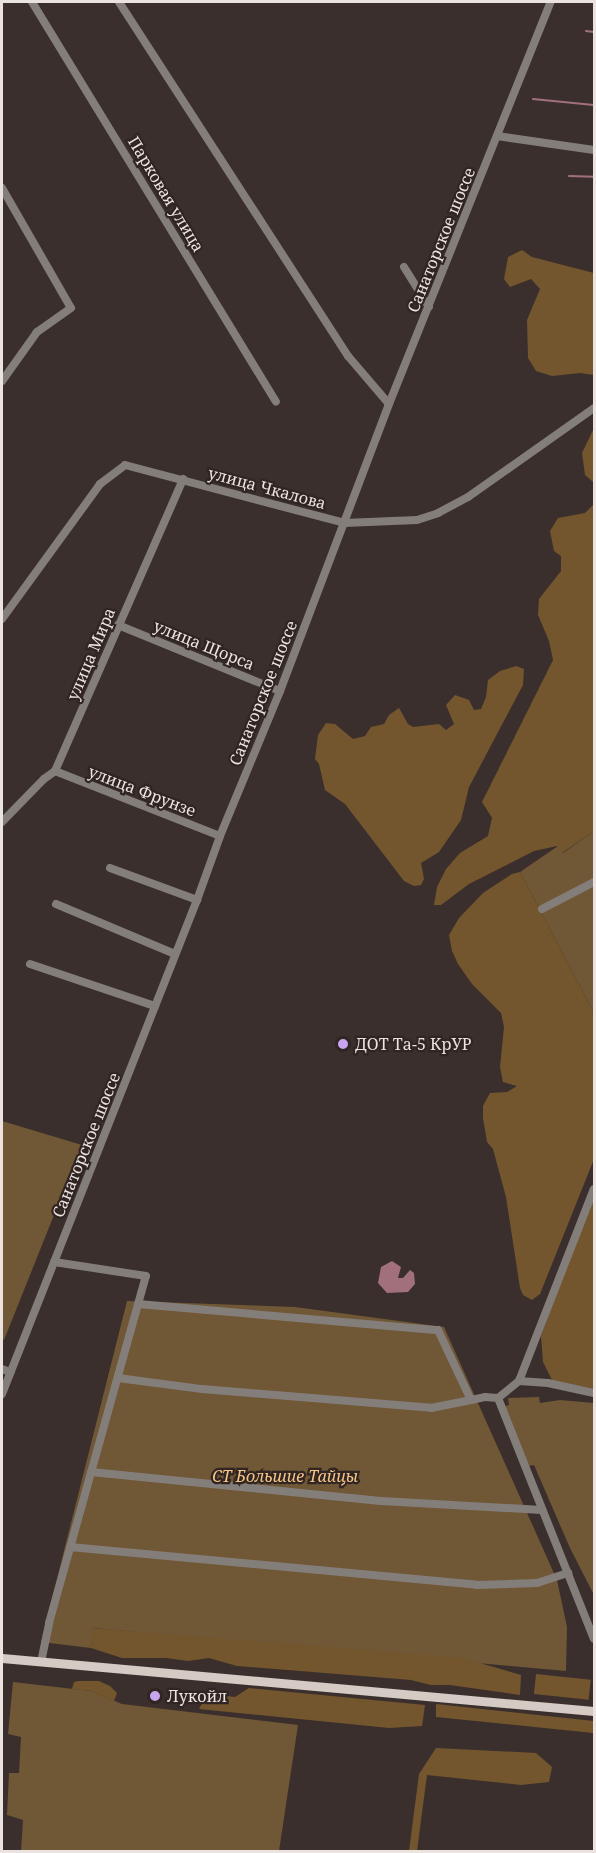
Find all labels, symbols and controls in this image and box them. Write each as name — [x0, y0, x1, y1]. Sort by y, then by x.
street label: Парковая улица — [124, 133, 208, 255]
street label: Санаторское шоссе — [403, 165, 479, 315]
street label: улица Чкалова — [206, 463, 328, 513]
street label: улица Мира — [63, 605, 119, 703]
street label: улица Щорса — [151, 616, 257, 674]
street label: Санаторское шоссе — [225, 618, 301, 768]
street label: улица Фрунзе — [86, 762, 198, 820]
place label: ДОТ Та-5 КрУР — [355, 1034, 472, 1054]
marker: ДОТ Та-5 КрУР — [336, 1037, 350, 1051]
street label: Санаторское шоссе — [48, 1070, 124, 1220]
park label: СТ Большие Тайцы — [212, 1466, 358, 1486]
place label: Лукойл — [167, 1686, 227, 1706]
marker: Лукойл — [148, 1689, 162, 1703]

